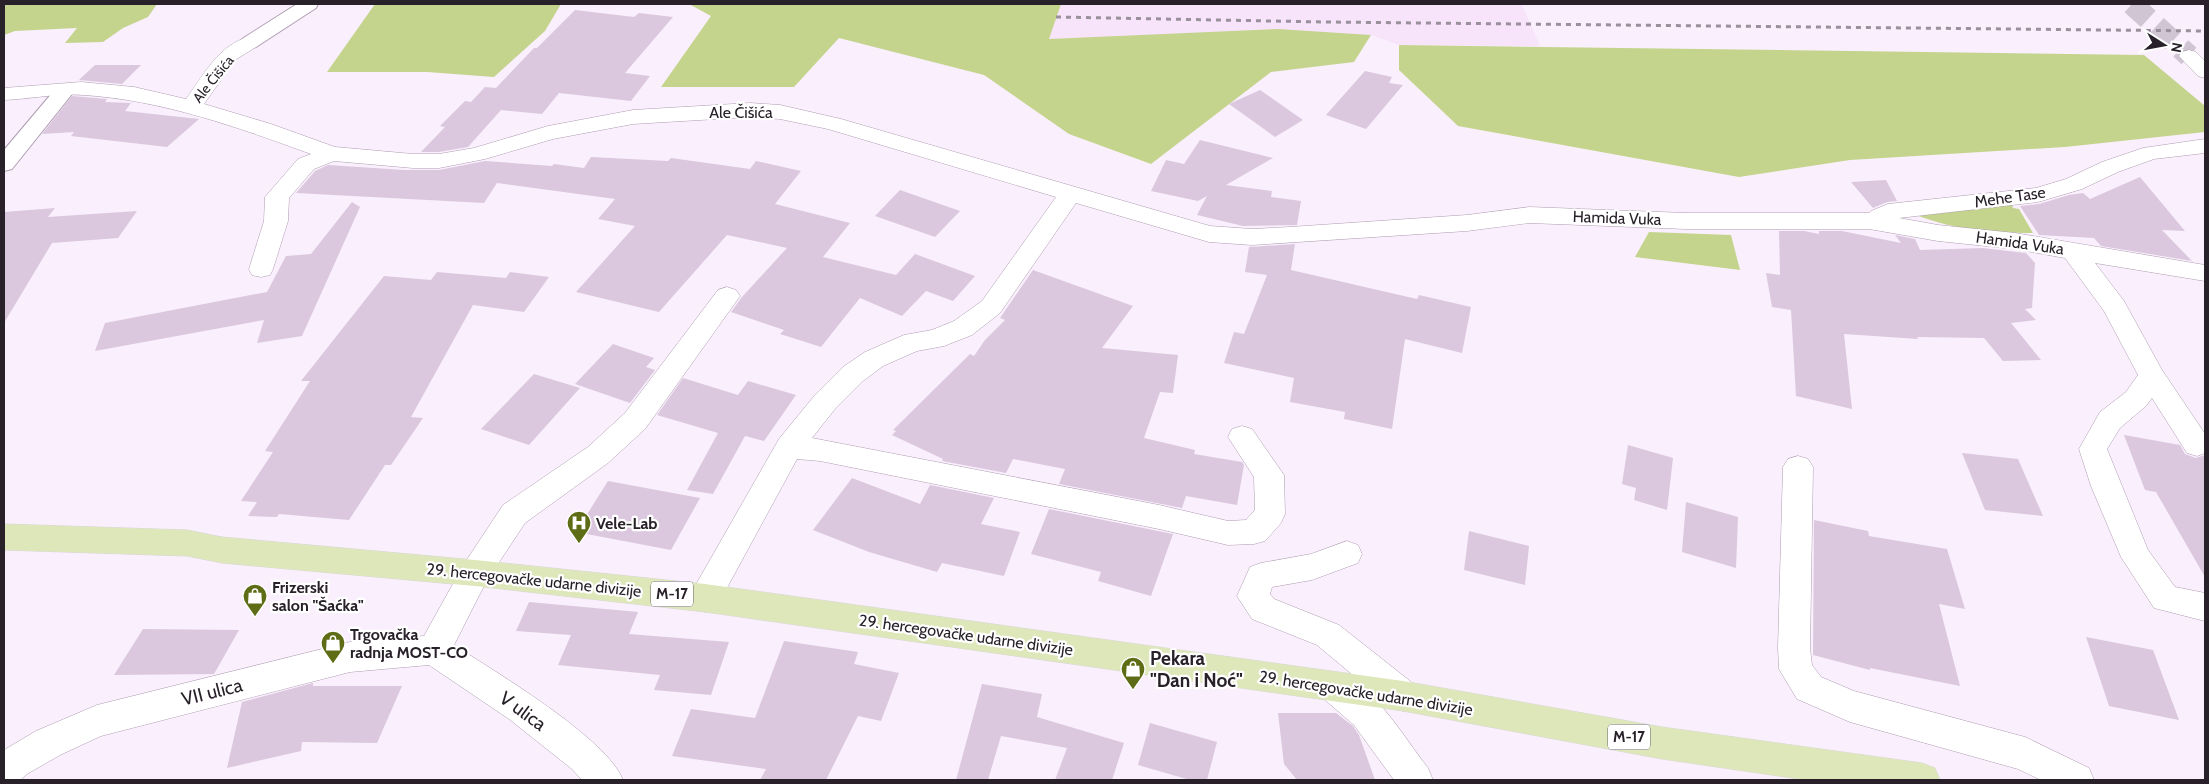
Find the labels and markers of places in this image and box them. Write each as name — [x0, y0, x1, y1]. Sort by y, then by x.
hospital icon: Vele-Lab — [566, 510, 592, 544]
place label: Vele-Lab — [596, 514, 658, 533]
place label: Frizerski salon "Šaćka" — [272, 578, 364, 615]
shop icon: Frizerski salon "Šaćka" — [242, 583, 268, 617]
place label: Trgovačka radnja MOST-CO — [350, 625, 468, 662]
shop icon: Trgovačka radnja MOST-CO — [320, 630, 346, 664]
place label: Pekara "Dan i Noć" — [1150, 647, 1243, 692]
shop icon: Pekara "Dan i Noć" — [1120, 656, 1146, 690]

